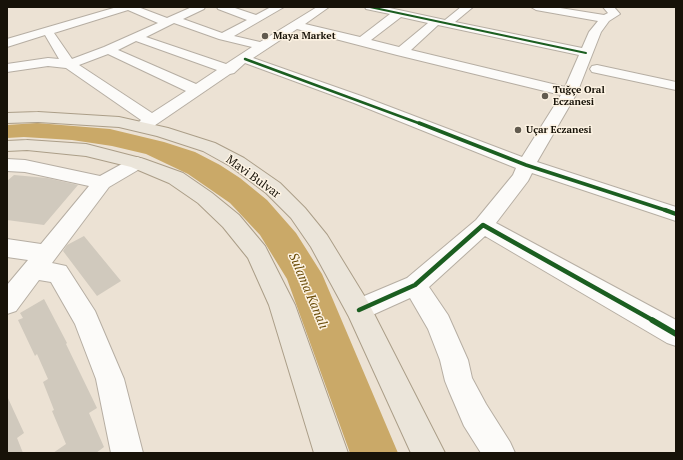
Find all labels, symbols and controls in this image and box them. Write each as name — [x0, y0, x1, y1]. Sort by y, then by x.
place label: Maya Market — [273, 30, 336, 42]
marker: Maya Market — [260, 31, 270, 41]
place label: Tuğçe Oral Eczanesi — [553, 84, 605, 108]
marker: Tuğçe Oral Eczanesi — [540, 91, 550, 101]
place label: Uçar Eczanesi — [526, 124, 592, 136]
marker: Uçar Eczanesi — [513, 125, 523, 135]
street label: Mavi Bulvar — [223, 152, 283, 202]
water label: Sulama Kanalı — [285, 251, 331, 331]

